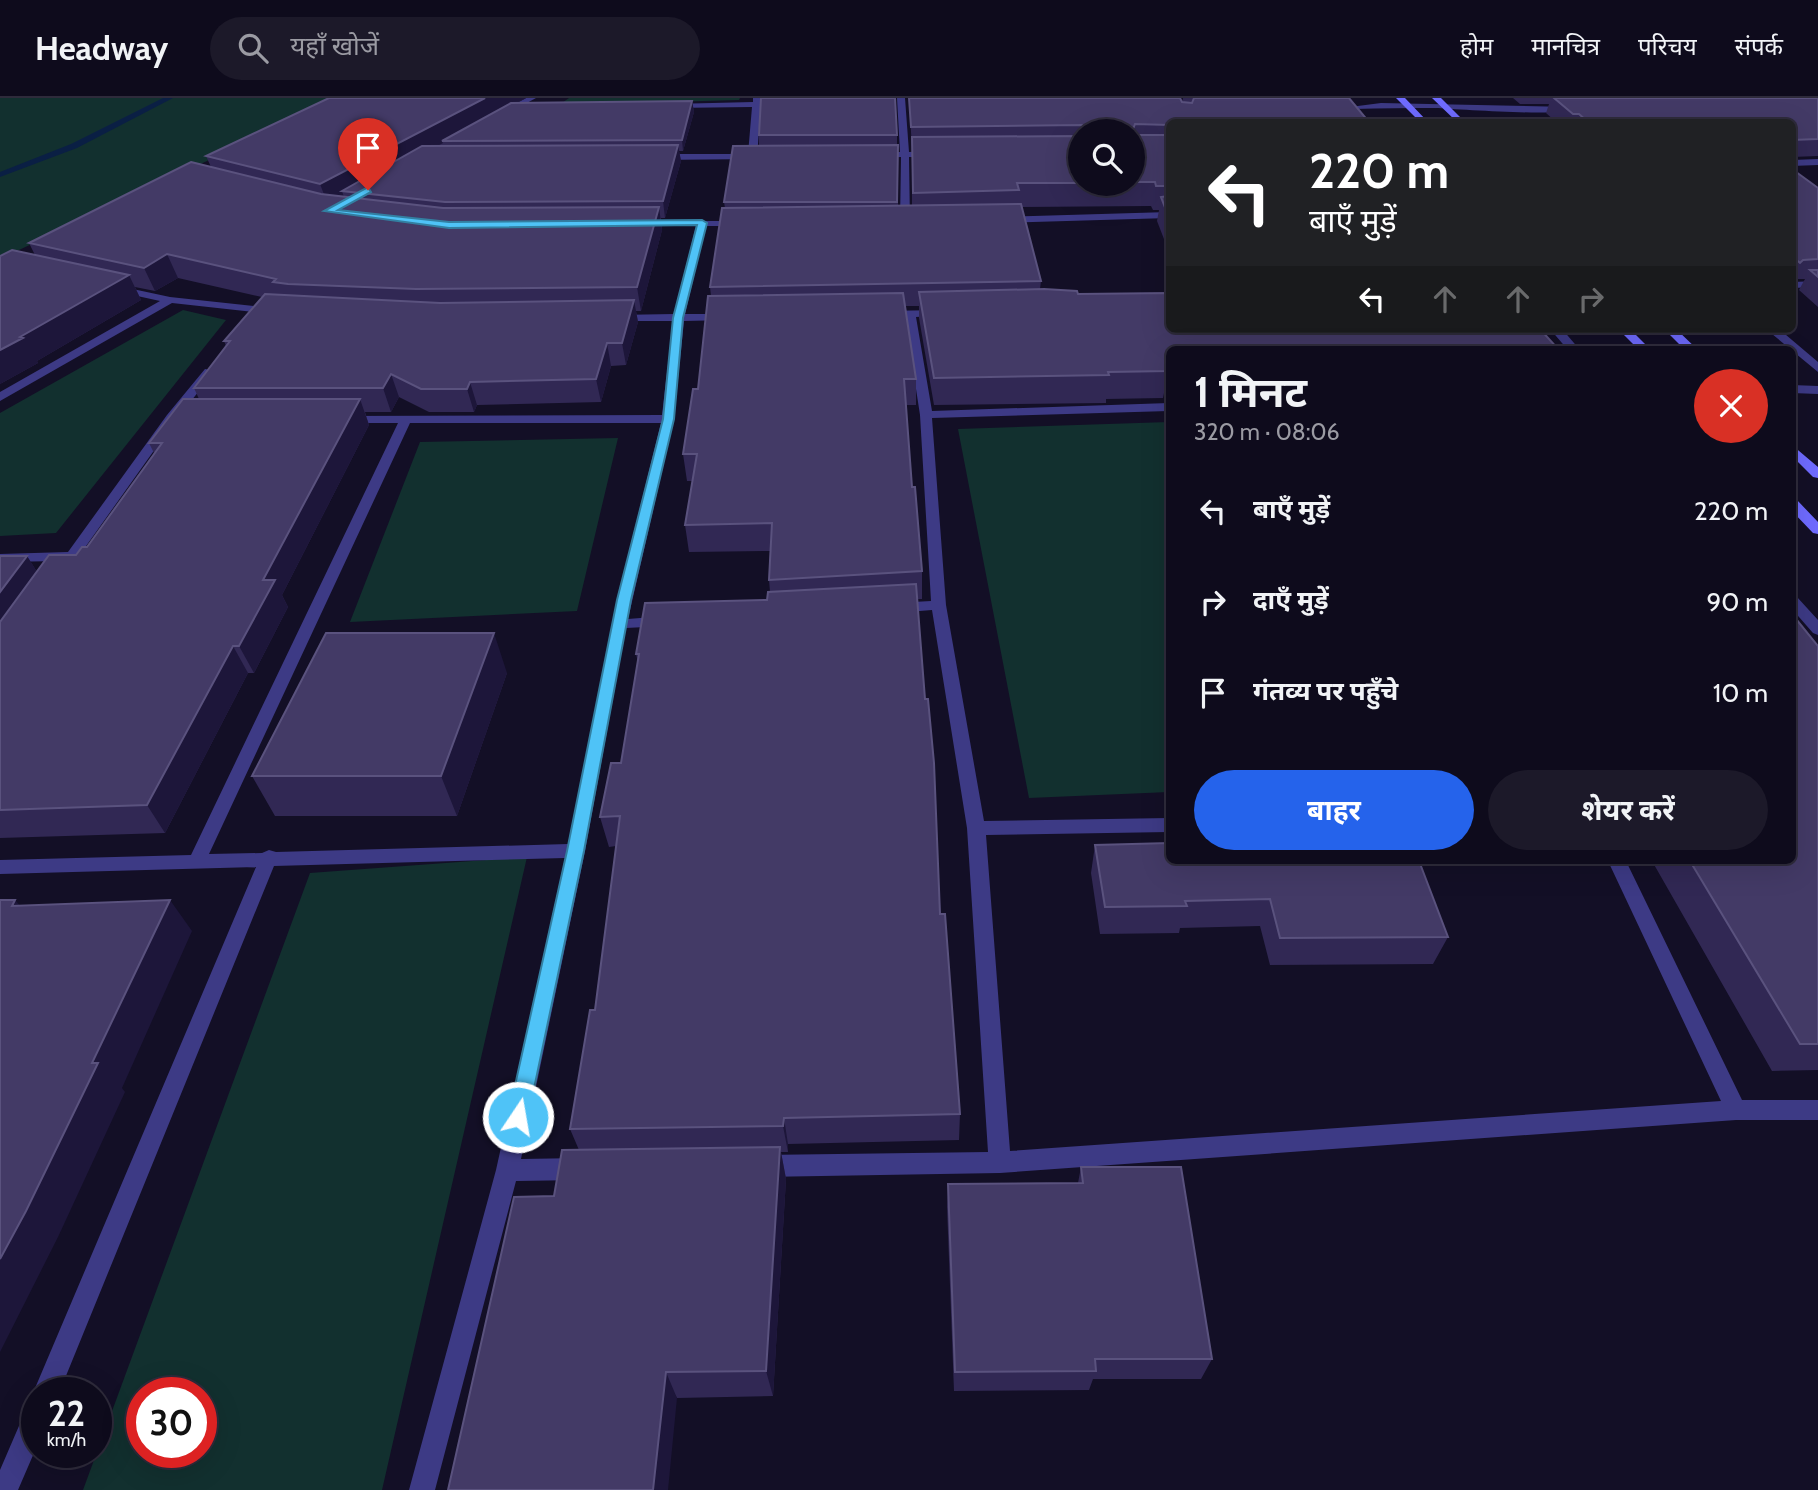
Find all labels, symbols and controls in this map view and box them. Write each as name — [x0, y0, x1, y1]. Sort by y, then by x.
search box — [210, 17, 700, 80]
text: Headway — [35, 28, 168, 68]
icon: search — [234, 29, 272, 67]
text: यहाँ खोजें — [290, 30, 379, 62]
text: होम — [1460, 32, 1493, 61]
text: मानचित्र — [1531, 32, 1600, 61]
text: परिचय — [1638, 32, 1697, 61]
text: संपर्क — [1735, 32, 1783, 61]
pin — [338, 118, 398, 190]
map controls — [1068, 119, 1145, 196]
button: search — [1068, 119, 1145, 196]
icon: arrive — [349, 129, 387, 167]
text: 220 m — [1309, 141, 1449, 200]
icon: left — [1194, 147, 1285, 238]
text: बाएँ मुड़ें — [1309, 201, 1397, 240]
icon: left — [1353, 280, 1391, 318]
icon: ahead — [1426, 280, 1464, 318]
icon: ahead — [1499, 280, 1537, 318]
icon: right — [1572, 280, 1610, 318]
text: 1 मिनट — [1194, 366, 1307, 418]
button: close — [1694, 369, 1768, 443]
text: 320 m · 08:06 — [1194, 418, 1340, 446]
icon: left — [1194, 492, 1232, 530]
text: बाएँ मुड़ें — [1253, 493, 1330, 525]
text: 220 m — [1694, 495, 1768, 527]
icon: right — [1194, 583, 1232, 621]
text: दाएँ मुड़ें — [1253, 584, 1329, 616]
text: 90 m — [1706, 586, 1768, 618]
icon: arrive — [1194, 674, 1232, 712]
text: गंतव्य पर पहुँचे — [1253, 675, 1398, 707]
text: 10 m — [1713, 677, 1768, 709]
button: बाहर — [1194, 770, 1474, 850]
button: शेयर करें — [1488, 770, 1768, 850]
position arrow — [481, 1080, 555, 1154]
speed limit sign: 30 — [126, 1377, 217, 1468]
text: 22 — [48, 1392, 85, 1435]
text: km/h — [47, 1429, 86, 1451]

